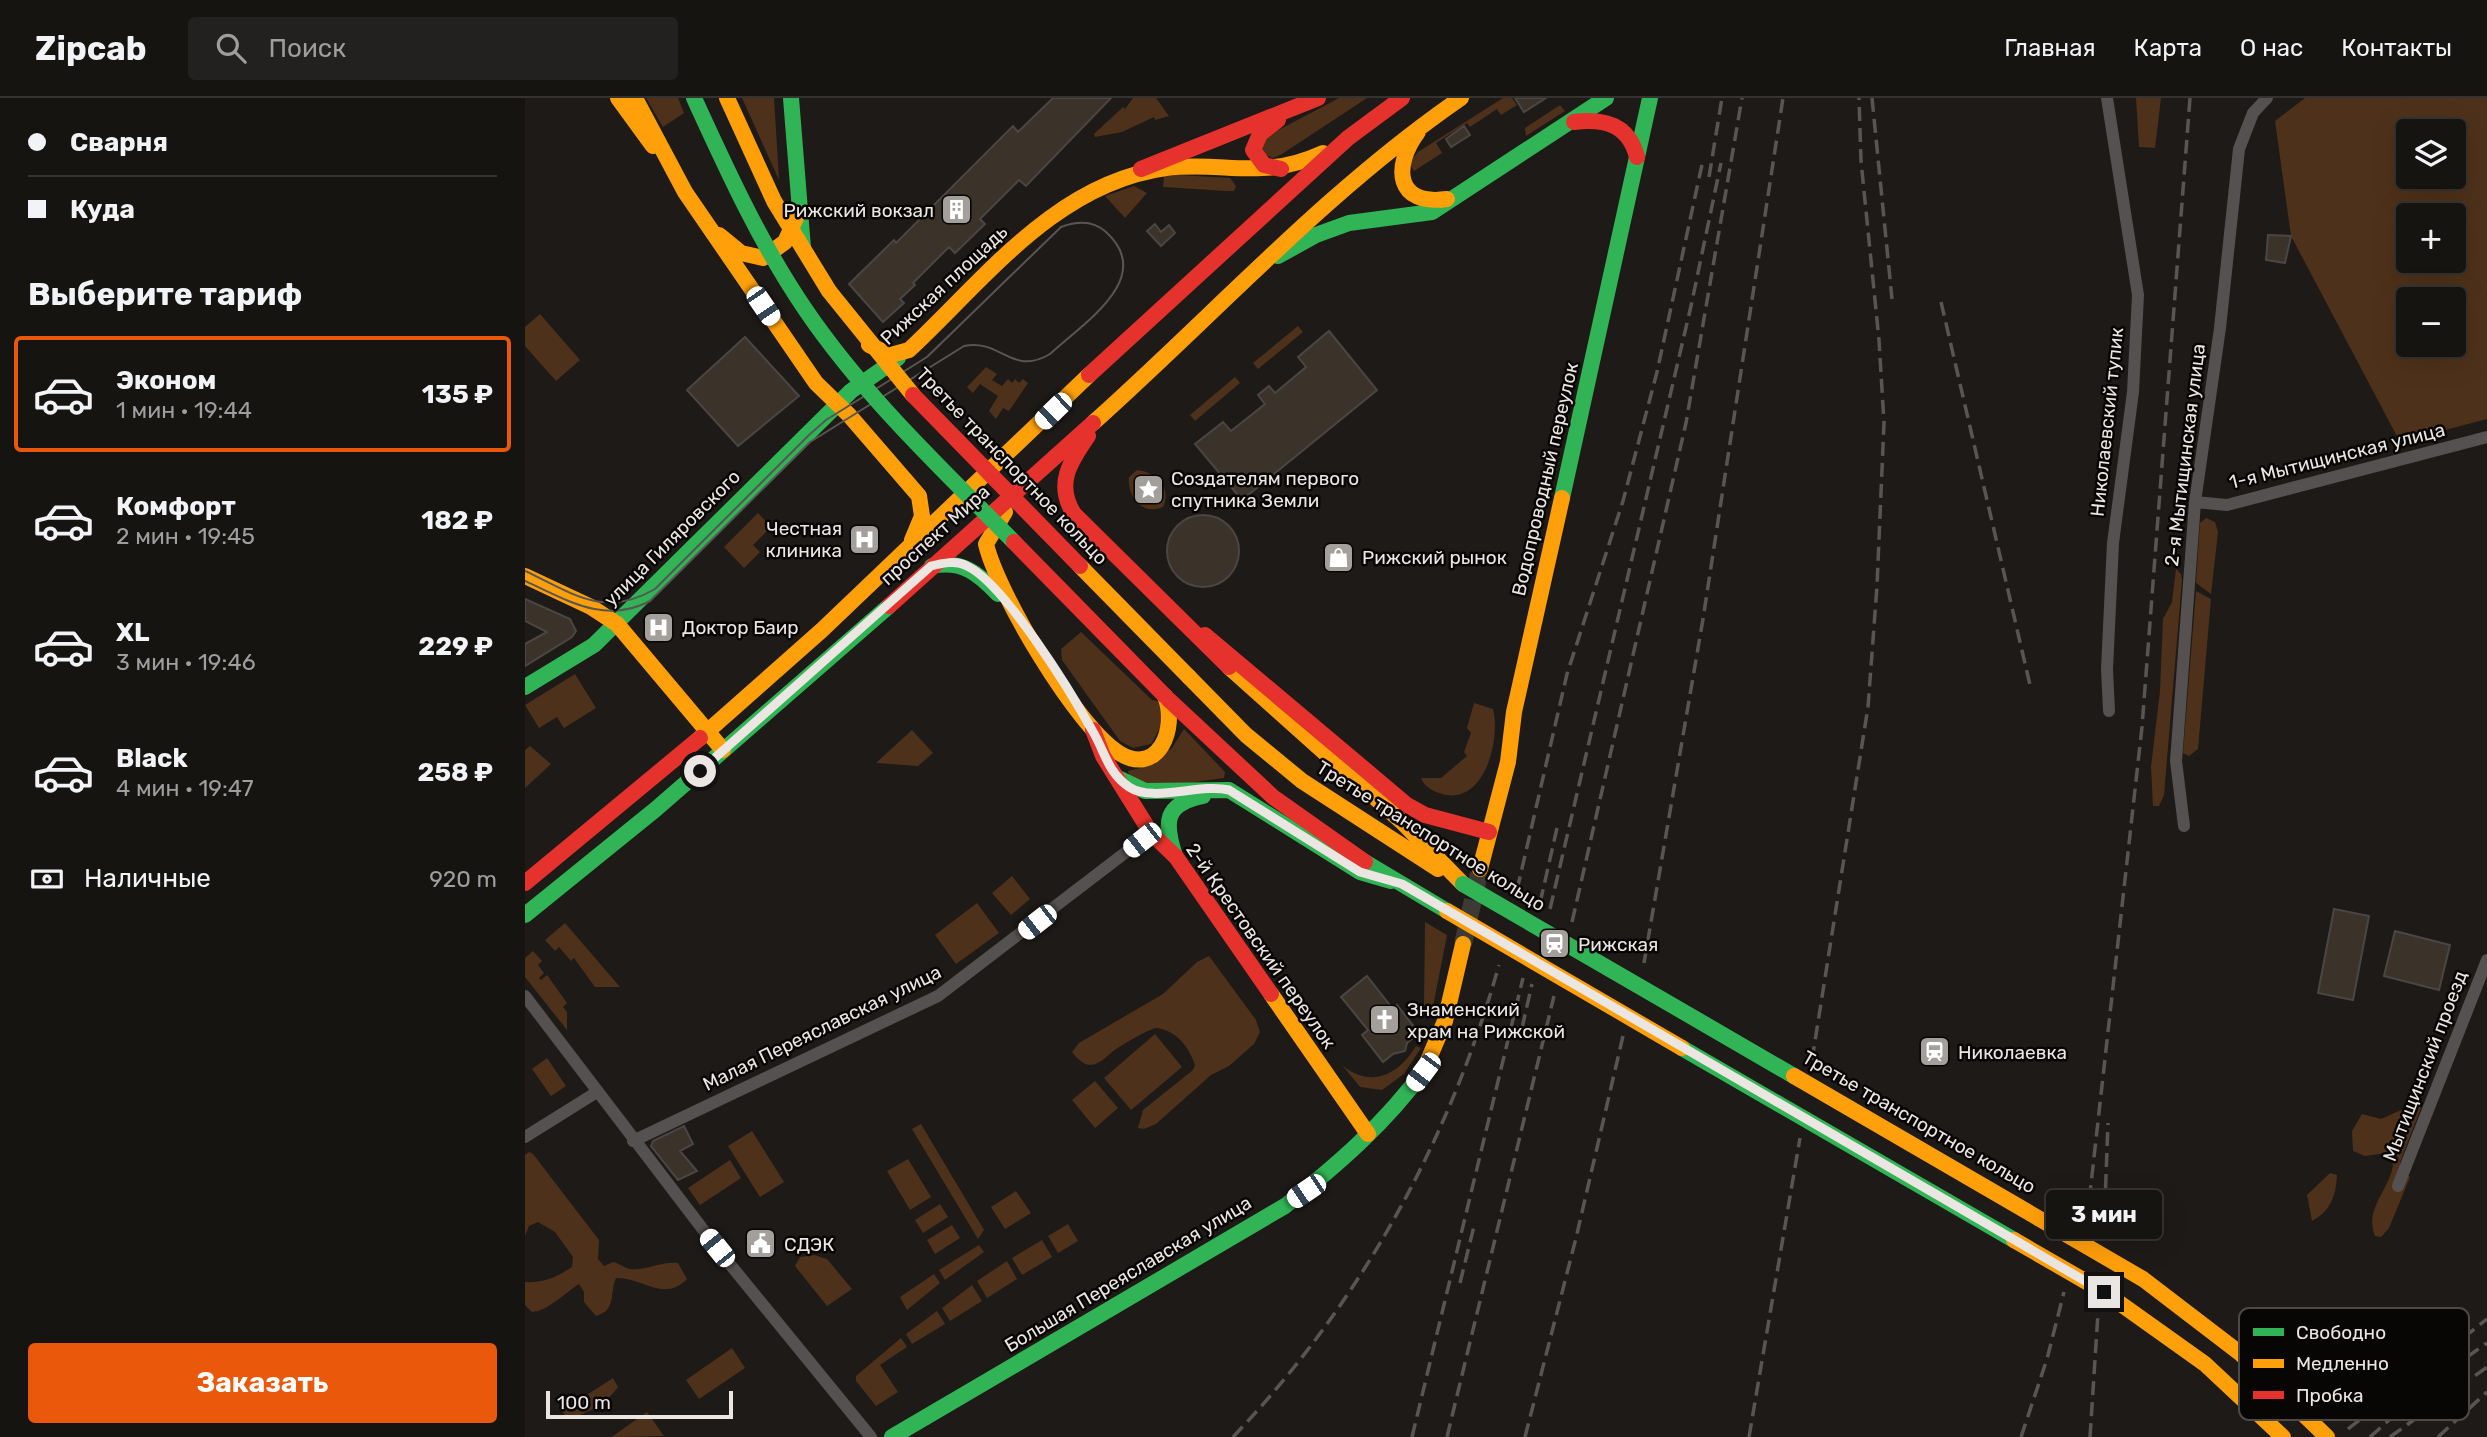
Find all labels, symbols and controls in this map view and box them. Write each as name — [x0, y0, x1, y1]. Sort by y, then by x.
search box — [188, 17, 678, 80]
text: Zipcab — [35, 29, 146, 68]
icon: search — [212, 29, 250, 67]
text: Поиск — [268, 33, 346, 64]
text: Главная — [2004, 34, 2096, 62]
text: Карта — [2134, 34, 2202, 62]
text: О нас — [2240, 34, 2303, 62]
text: Контакты — [2341, 34, 2452, 62]
map controls — [2396, 119, 2466, 357]
button: layers — [2396, 119, 2466, 189]
text: Сварня — [70, 127, 168, 158]
building icon: Рижский вокзал — [940, 193, 974, 227]
text: Куда — [70, 194, 135, 225]
place label: Рижский вокзал — [784, 199, 934, 222]
button: + — [2396, 203, 2466, 273]
street label: Рижская площадь — [876, 220, 1013, 350]
text: Выберите тариф — [28, 275, 302, 313]
car — [743, 283, 784, 329]
button: − — [2396, 287, 2466, 357]
street label: Николаевский тупик — [2086, 326, 2128, 518]
street label: 2-я Мытищинская улица — [2160, 342, 2210, 568]
street label: Водопроводный переулок — [1507, 360, 1583, 598]
street label: Третье транспортное кольцо — [911, 362, 1113, 570]
icon: car — [32, 363, 95, 426]
text: Эконом — [116, 365, 216, 396]
text: 135 ₽ — [422, 379, 493, 410]
car — [1031, 389, 1076, 433]
text: 1 мин · 19:44 — [116, 396, 252, 424]
street label: 1-я Мытищинская улица — [2227, 418, 2447, 494]
street label: улица Гиляровского — [599, 465, 745, 611]
place label: Создателям первого спутника Земли — [1171, 467, 1359, 512]
place icon: Создателям первого спутника Земли — [1131, 472, 1165, 506]
street label: проспект Мира — [876, 480, 994, 590]
icon: car — [32, 489, 95, 552]
text: Комфорт — [116, 491, 236, 522]
text: 182 ₽ — [421, 505, 493, 536]
place label: Честная клиника — [765, 517, 842, 562]
text: 2 мин · 19:45 — [116, 522, 255, 550]
hospital icon: Честная клиника — [848, 522, 882, 556]
shop icon: Рижский рынок — [1322, 540, 1356, 574]
place label: Рижский рынок — [1362, 546, 1507, 569]
hospital icon: Доктор Баир — [642, 610, 676, 644]
icon: car — [32, 615, 95, 678]
place label: Доктор Баир — [682, 616, 799, 639]
text: XL — [116, 617, 149, 648]
text: 229 ₽ — [418, 631, 493, 662]
text: 3 мин · 19:46 — [116, 648, 256, 676]
icon: car — [32, 741, 95, 804]
text: Black — [116, 743, 188, 774]
route start — [684, 755, 716, 787]
street label: Третье транспортное кольцо — [1312, 756, 1550, 916]
text: 258 ₽ — [417, 757, 493, 788]
text: 4 мин · 19:47 — [116, 774, 254, 802]
car — [1119, 819, 1166, 861]
street label: 2-й Крестовский переулок — [1181, 839, 1341, 1053]
icon: cash — [28, 860, 66, 898]
text: Наличные — [84, 863, 211, 894]
text: 920 m — [429, 865, 497, 893]
car — [1014, 901, 1061, 943]
station icon: Рижская — [1538, 927, 1572, 961]
place label: Рижская — [1578, 933, 1658, 956]
street label: Малая Переяславская улица — [699, 960, 945, 1096]
street label: Мытищинский проезд — [2378, 968, 2472, 1164]
place label: Знаменский храм на Рижской — [1407, 998, 1565, 1043]
church icon: Знаменский храм на Рижской — [1367, 1003, 1401, 1037]
station icon: Николаевка — [1918, 1035, 1952, 1069]
place label: Николаевка — [1958, 1041, 2067, 1064]
street label: Третье транспортное кольцо — [1798, 1046, 2040, 1198]
car — [1402, 1049, 1445, 1095]
car — [1283, 1171, 1330, 1211]
callout: 3 мин — [2046, 1190, 2162, 1240]
street label: Большая Переяславская улица — [1000, 1191, 1256, 1357]
text: 3 мин — [2071, 1200, 2137, 1228]
car — [696, 1225, 739, 1271]
public building icon: СДЭК — [744, 1227, 778, 1261]
place label: СДЭК — [784, 1233, 834, 1256]
route end — [2088, 1276, 2120, 1308]
legend — [2239, 1308, 2469, 1420]
text: Свободно — [2296, 1321, 2386, 1344]
button: Заказать — [28, 1343, 497, 1423]
text: Медленно — [2296, 1352, 2389, 1375]
text: Пробка — [2296, 1384, 2364, 1407]
scale bar — [546, 1388, 733, 1420]
text: 100 m — [557, 1391, 611, 1414]

